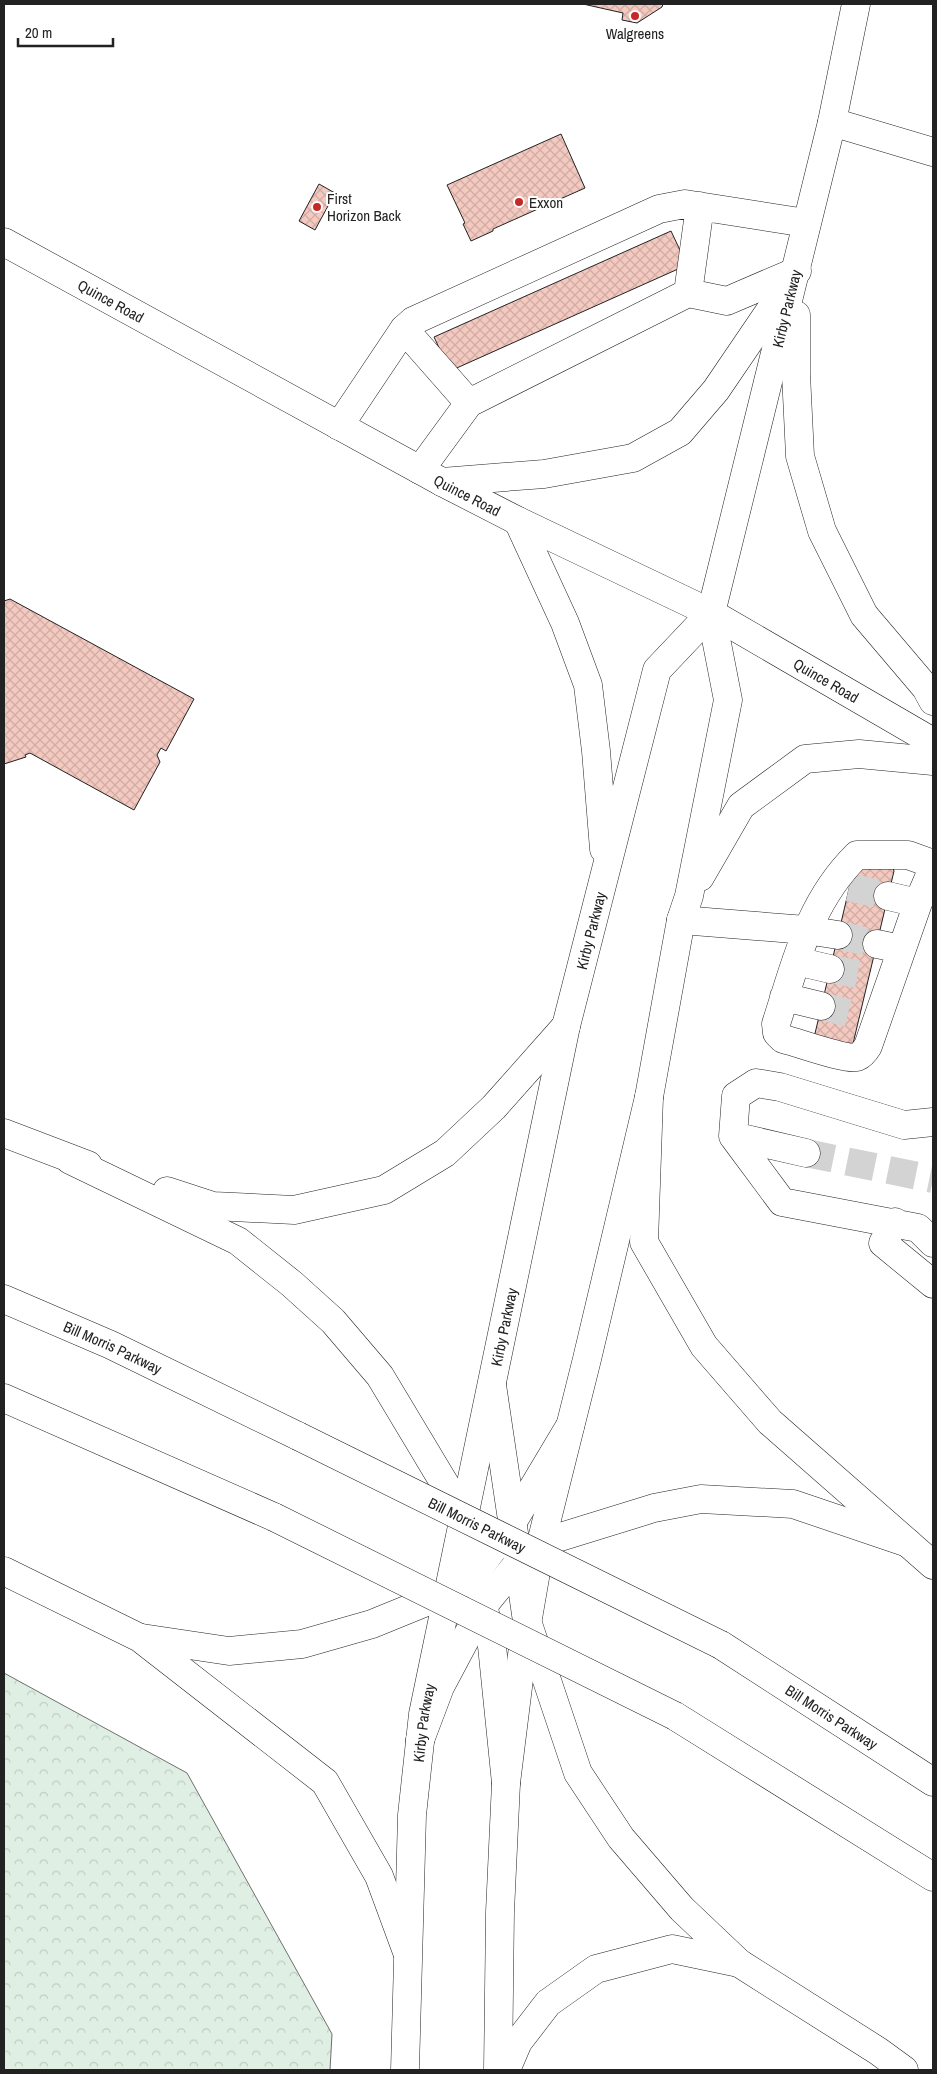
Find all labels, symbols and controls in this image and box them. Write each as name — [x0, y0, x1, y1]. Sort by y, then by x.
marker: Walgreens — [629, 10, 641, 22]
scale bar — [18, 15, 112, 47]
text: 20 m — [25, 22, 52, 43]
place label: Walgreens — [606, 23, 664, 44]
place label: First Horizon Back — [327, 188, 402, 226]
place label: Exxon — [529, 192, 563, 213]
marker: Exxon — [513, 196, 525, 208]
marker: First Horizon Back — [311, 201, 323, 213]
street label: Kirby Parkway — [766, 267, 806, 349]
street label: Quince Road — [74, 274, 148, 327]
street label: Quince Road — [430, 469, 504, 521]
street label: Quince Road — [790, 653, 863, 707]
street label: Kirby Parkway — [570, 889, 611, 972]
street label: Kirby Parkway — [485, 1285, 522, 1368]
street label: Bill Morris Parkway — [60, 1315, 166, 1379]
street label: Bill Morris Parkway — [425, 1492, 530, 1558]
street label: Bill Morris Parkway — [782, 1679, 883, 1755]
street label: Kirby Parkway — [407, 1681, 440, 1763]

